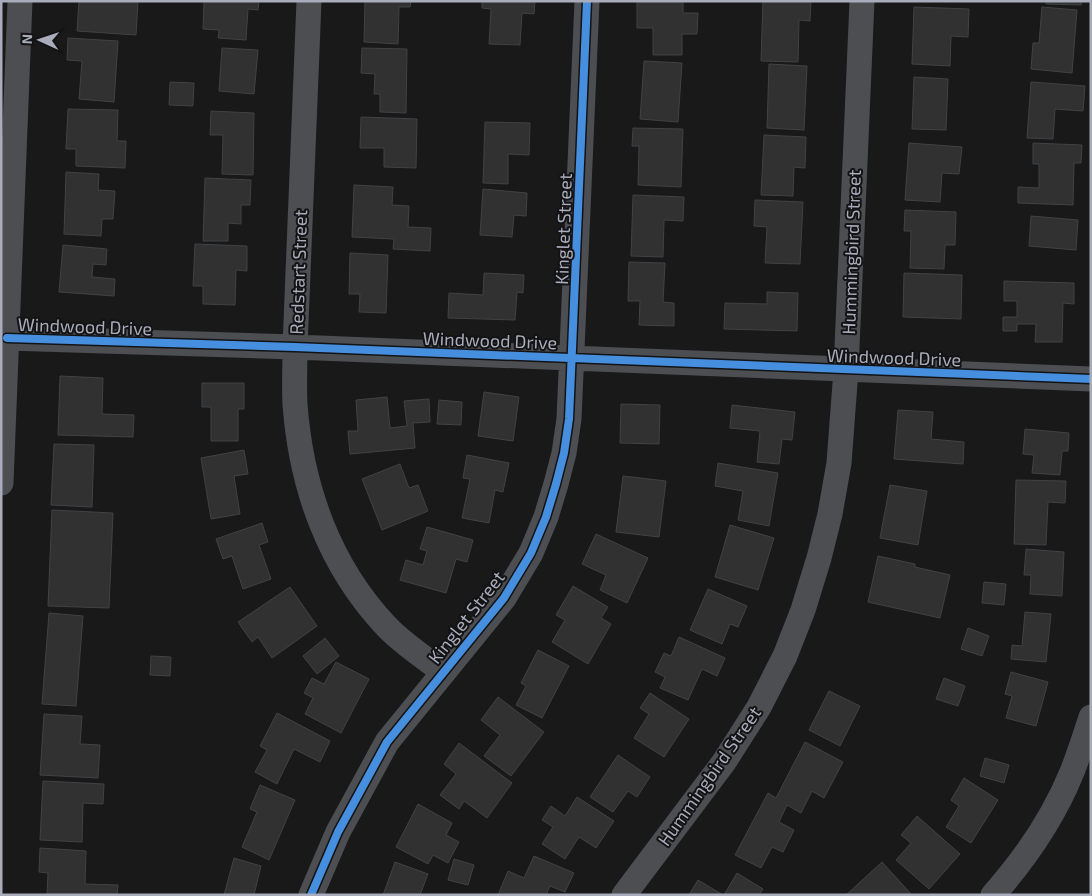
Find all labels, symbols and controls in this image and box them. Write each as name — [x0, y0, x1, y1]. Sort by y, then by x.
north arrow — [15, 15, 65, 65]
text: N — [18, 34, 35, 45]
street label: Hummingbird Street — [837, 169, 865, 335]
street label: Kinglet Street — [550, 173, 576, 285]
street label: Redstart Street — [285, 209, 311, 335]
street label: Windwood Drive — [17, 313, 153, 339]
street label: Windwood Drive — [422, 327, 558, 353]
street label: Windwood Drive — [826, 344, 962, 370]
street label: Kinglet Street — [423, 566, 509, 668]
street label: Hummingbird Street — [653, 702, 765, 850]

